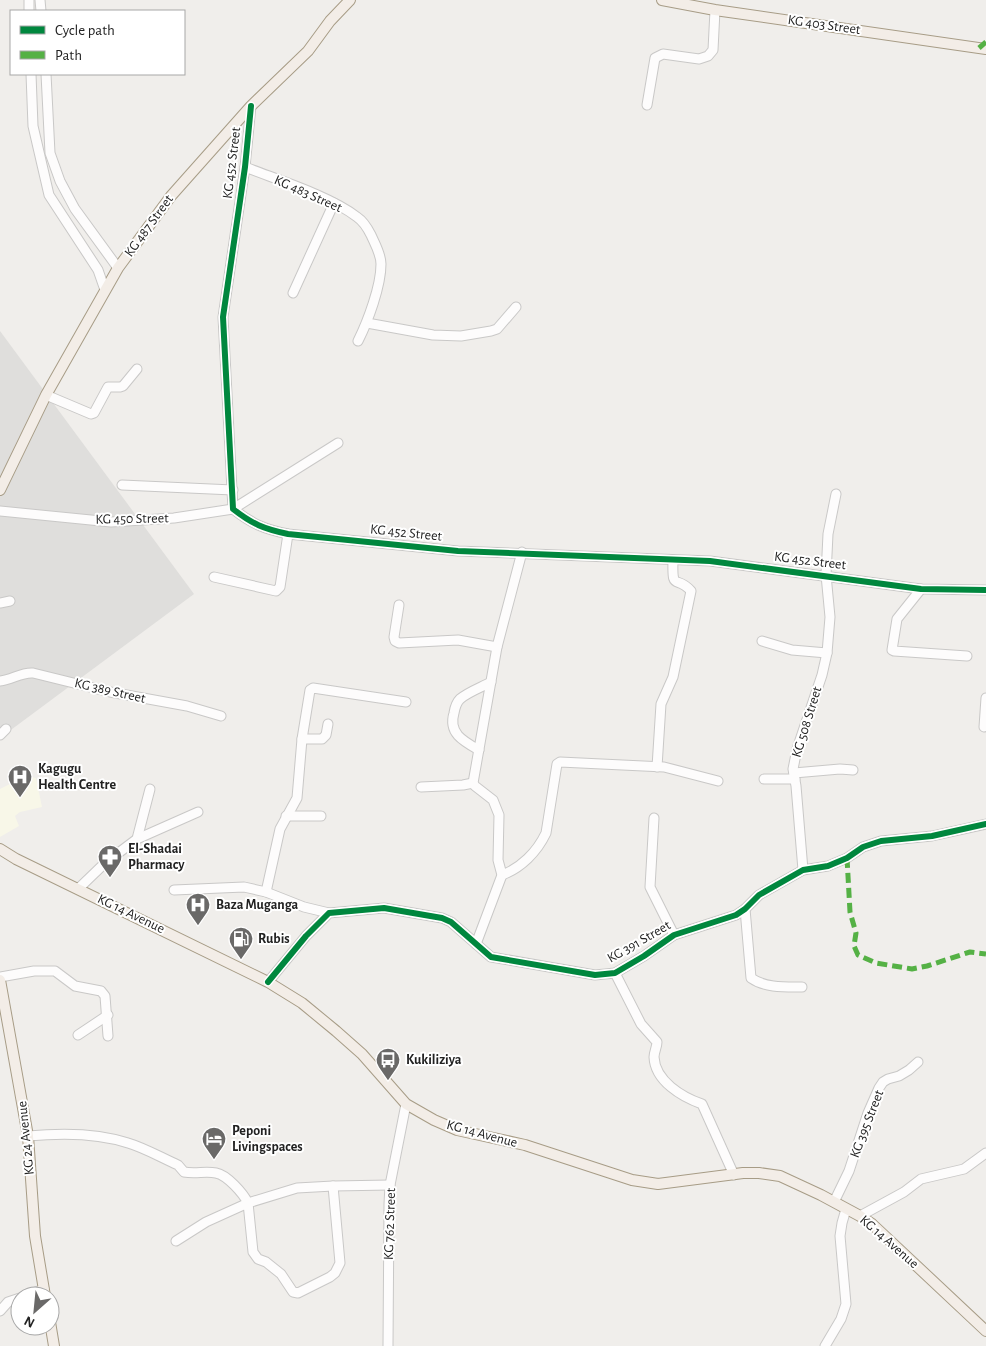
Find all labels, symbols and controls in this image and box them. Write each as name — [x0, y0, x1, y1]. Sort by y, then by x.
legend — [10, 10, 185, 75]
street label: KG 403 Street — [787, 13, 862, 37]
text: Cycle path — [55, 23, 115, 38]
text: Path — [55, 48, 82, 63]
street label: KG 452 Street — [221, 126, 243, 200]
street label: KG 483 Street — [272, 173, 344, 215]
street label: KG 487 Street — [122, 192, 176, 259]
street label: KG 450 Street — [95, 511, 169, 527]
street label: KG 452 Street — [369, 522, 443, 544]
street label: KG 452 Street — [773, 550, 847, 572]
street label: KG 389 Street — [73, 676, 147, 706]
street label: KG 508 Street — [790, 684, 825, 759]
place label: Kagugu Health Centre — [38, 762, 116, 792]
hospital icon: Kagugu Health Centre — [7, 764, 33, 798]
place label: El-Shadai Pharmacy — [128, 842, 185, 872]
pharmacy icon: El-Shadai Pharmacy — [97, 844, 123, 878]
street label: KG 14 Avenue — [95, 892, 167, 936]
hospital icon: Baza Muganga — [185, 892, 211, 926]
place label: Baza Muganga — [216, 898, 299, 912]
street label: KG 391 Street — [605, 918, 673, 966]
fuel station icon: Rubis — [228, 926, 254, 960]
place label: Rubis — [258, 932, 290, 946]
bus stop icon: Kukiliziya — [375, 1047, 401, 1081]
place label: Kukiliziya — [406, 1053, 462, 1067]
street label: KG 395 Street — [848, 1088, 887, 1160]
street label: KG 24 Avenue — [15, 1100, 37, 1176]
street label: KG 14 Avenue — [445, 1118, 519, 1150]
place label: Peponi Livingspaces — [232, 1124, 303, 1154]
hotel icon: Peponi Livingspaces — [201, 1126, 227, 1160]
street label: KG 762 Street — [382, 1187, 398, 1260]
street label: KG 14 Avenue — [857, 1213, 921, 1271]
north arrow — [10, 1286, 60, 1336]
text: N — [22, 1313, 37, 1330]

